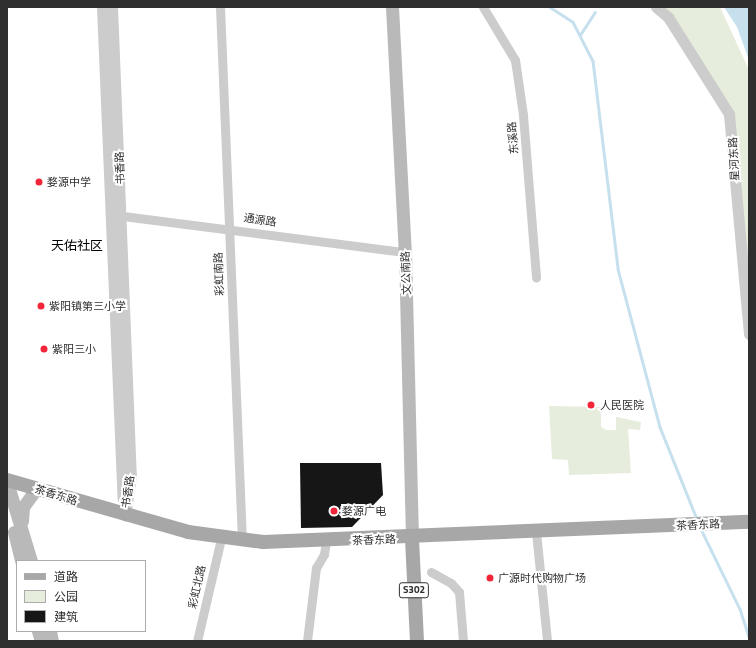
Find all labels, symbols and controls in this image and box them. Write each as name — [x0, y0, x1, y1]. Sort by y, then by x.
street label: 东溪路 — [505, 121, 521, 155]
street label: 星河东路 — [726, 137, 742, 181]
street label: 书香路 — [113, 151, 127, 185]
place label: 婺源中学 — [47, 175, 91, 189]
marker: 婺源中学 — [34, 177, 44, 187]
street label: 通源路 — [243, 211, 277, 229]
district label: 天佑社区 — [51, 237, 103, 253]
street label: 文公南路 — [399, 251, 413, 295]
street label: 彩虹南路 — [212, 252, 226, 296]
place label: 紫阳镇第三小学 — [49, 299, 126, 313]
marker: 紫阳镇第三小学 — [36, 301, 46, 311]
place label: 紫阳三小 — [52, 342, 96, 356]
marker: 紫阳三小 — [39, 344, 49, 354]
place label: 人民医院 — [600, 398, 644, 412]
marker: 人民医院 — [585, 399, 597, 411]
street label: 书香路 — [119, 475, 137, 509]
street label: 茶香东路 — [33, 482, 79, 508]
place label: 婺源广电 — [342, 504, 386, 518]
marker: 婺源广电 — [329, 506, 339, 516]
street label: 茶香东路 — [676, 517, 720, 533]
street label: 茶香东路 — [352, 533, 396, 547]
legend — [16, 560, 146, 632]
street label: 彩虹北路 — [186, 564, 208, 610]
text: 道路 — [54, 567, 78, 586]
place label: 广源时代购物广场 — [498, 571, 586, 585]
marker: 广源时代购物广场 — [485, 573, 495, 583]
road number: S302 — [398, 582, 430, 598]
text: 公园 — [54, 587, 78, 606]
text: 建筑 — [54, 607, 78, 626]

